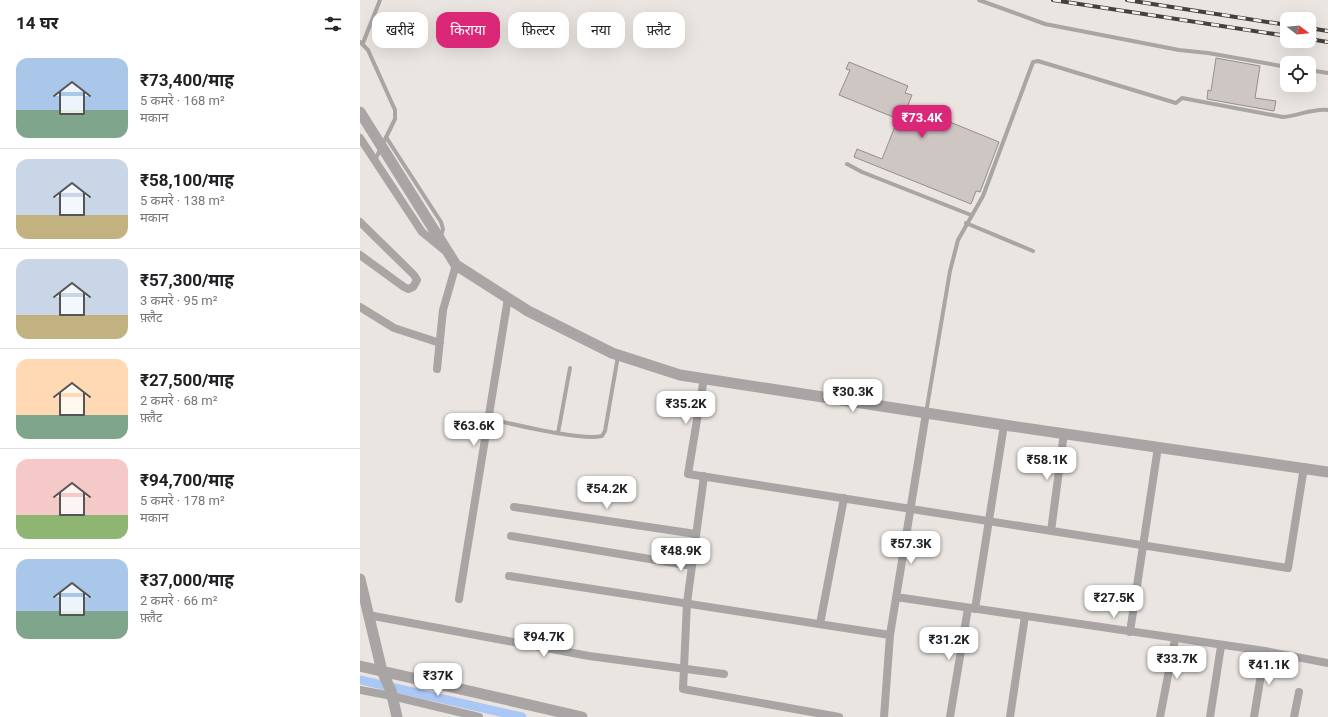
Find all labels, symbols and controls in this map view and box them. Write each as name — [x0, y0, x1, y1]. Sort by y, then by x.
chip: खरीदें — [372, 12, 428, 48]
chip: किराया — [436, 12, 500, 48]
chip: फ़िल्टर — [508, 12, 569, 48]
chip: नया — [577, 12, 625, 48]
chip: फ़्लैट — [633, 12, 685, 48]
north arrow — [1280, 12, 1316, 48]
map controls — [1280, 12, 1316, 92]
text: 14 घर — [16, 13, 58, 33]
icon: filters — [322, 13, 344, 35]
button: locate — [1280, 56, 1316, 92]
text: ₹73,400/माह — [140, 70, 234, 90]
icon: home — [48, 74, 96, 122]
text: 5 कमरे · 168 m² — [140, 93, 225, 108]
pin: ₹73.4K — [889, 105, 955, 139]
text: मकान — [140, 110, 168, 125]
text: ₹73.4K — [901, 110, 943, 125]
text: ₹58,100/माह — [140, 170, 234, 190]
icon: home — [48, 175, 96, 223]
text: 5 कमरे · 138 m² — [140, 193, 225, 208]
text: मकान — [140, 210, 168, 225]
text: ₹57,300/माह — [140, 270, 234, 290]
icon: home — [48, 275, 96, 323]
text: 3 कमरे · 95 m² — [140, 293, 217, 308]
text: फ़्लैट — [140, 310, 163, 325]
text: ₹27,500/माह — [140, 370, 234, 390]
icon: home — [48, 375, 96, 423]
pin: ₹30.3K — [820, 379, 886, 413]
text: ₹30.3K — [832, 384, 874, 399]
pin: ₹35.2K — [653, 391, 719, 425]
text: 2 कमरे · 68 m² — [140, 393, 217, 408]
text: ₹35.2K — [665, 396, 707, 411]
text: फ़्लैट — [140, 410, 163, 425]
pin: ₹63.6K — [441, 413, 507, 447]
text: ₹63.6K — [453, 418, 495, 433]
pin: ₹58.1K — [1014, 447, 1080, 481]
text: ₹58.1K — [1026, 452, 1068, 467]
text: ₹94,700/माह — [140, 470, 234, 490]
icon: home — [48, 475, 96, 523]
pin: ₹54.2K — [574, 476, 640, 510]
text: ₹54.2K — [586, 481, 628, 496]
text: 5 कमरे · 178 m² — [140, 493, 225, 508]
text: मकान — [140, 510, 168, 525]
pin: ₹57.3K — [878, 531, 944, 565]
text: ₹57.3K — [890, 536, 932, 551]
pin: ₹48.9K — [648, 538, 714, 572]
text: ₹48.9K — [660, 543, 702, 558]
text: ₹37,000/माह — [140, 570, 234, 590]
icon: home — [48, 575, 96, 623]
pin: ₹27.5K — [1081, 585, 1147, 619]
text: ₹27.5K — [1093, 590, 1135, 605]
text: 2 कमरे · 66 m² — [140, 593, 217, 608]
text: फ़्लैट — [140, 610, 163, 625]
pin: ₹94.7K — [511, 624, 577, 658]
pin: ₹31.2K — [916, 627, 982, 661]
text: ₹94.7K — [523, 629, 565, 644]
text: ₹31.2K — [928, 632, 970, 647]
pin: ₹33.7K — [1144, 646, 1210, 680]
text: ₹33.7K — [1156, 651, 1198, 666]
pin: ₹41.1K — [1236, 652, 1302, 686]
text: ₹41.1K — [1248, 657, 1290, 672]
pin: ₹37K — [414, 663, 462, 697]
text: ₹37K — [423, 668, 453, 683]

